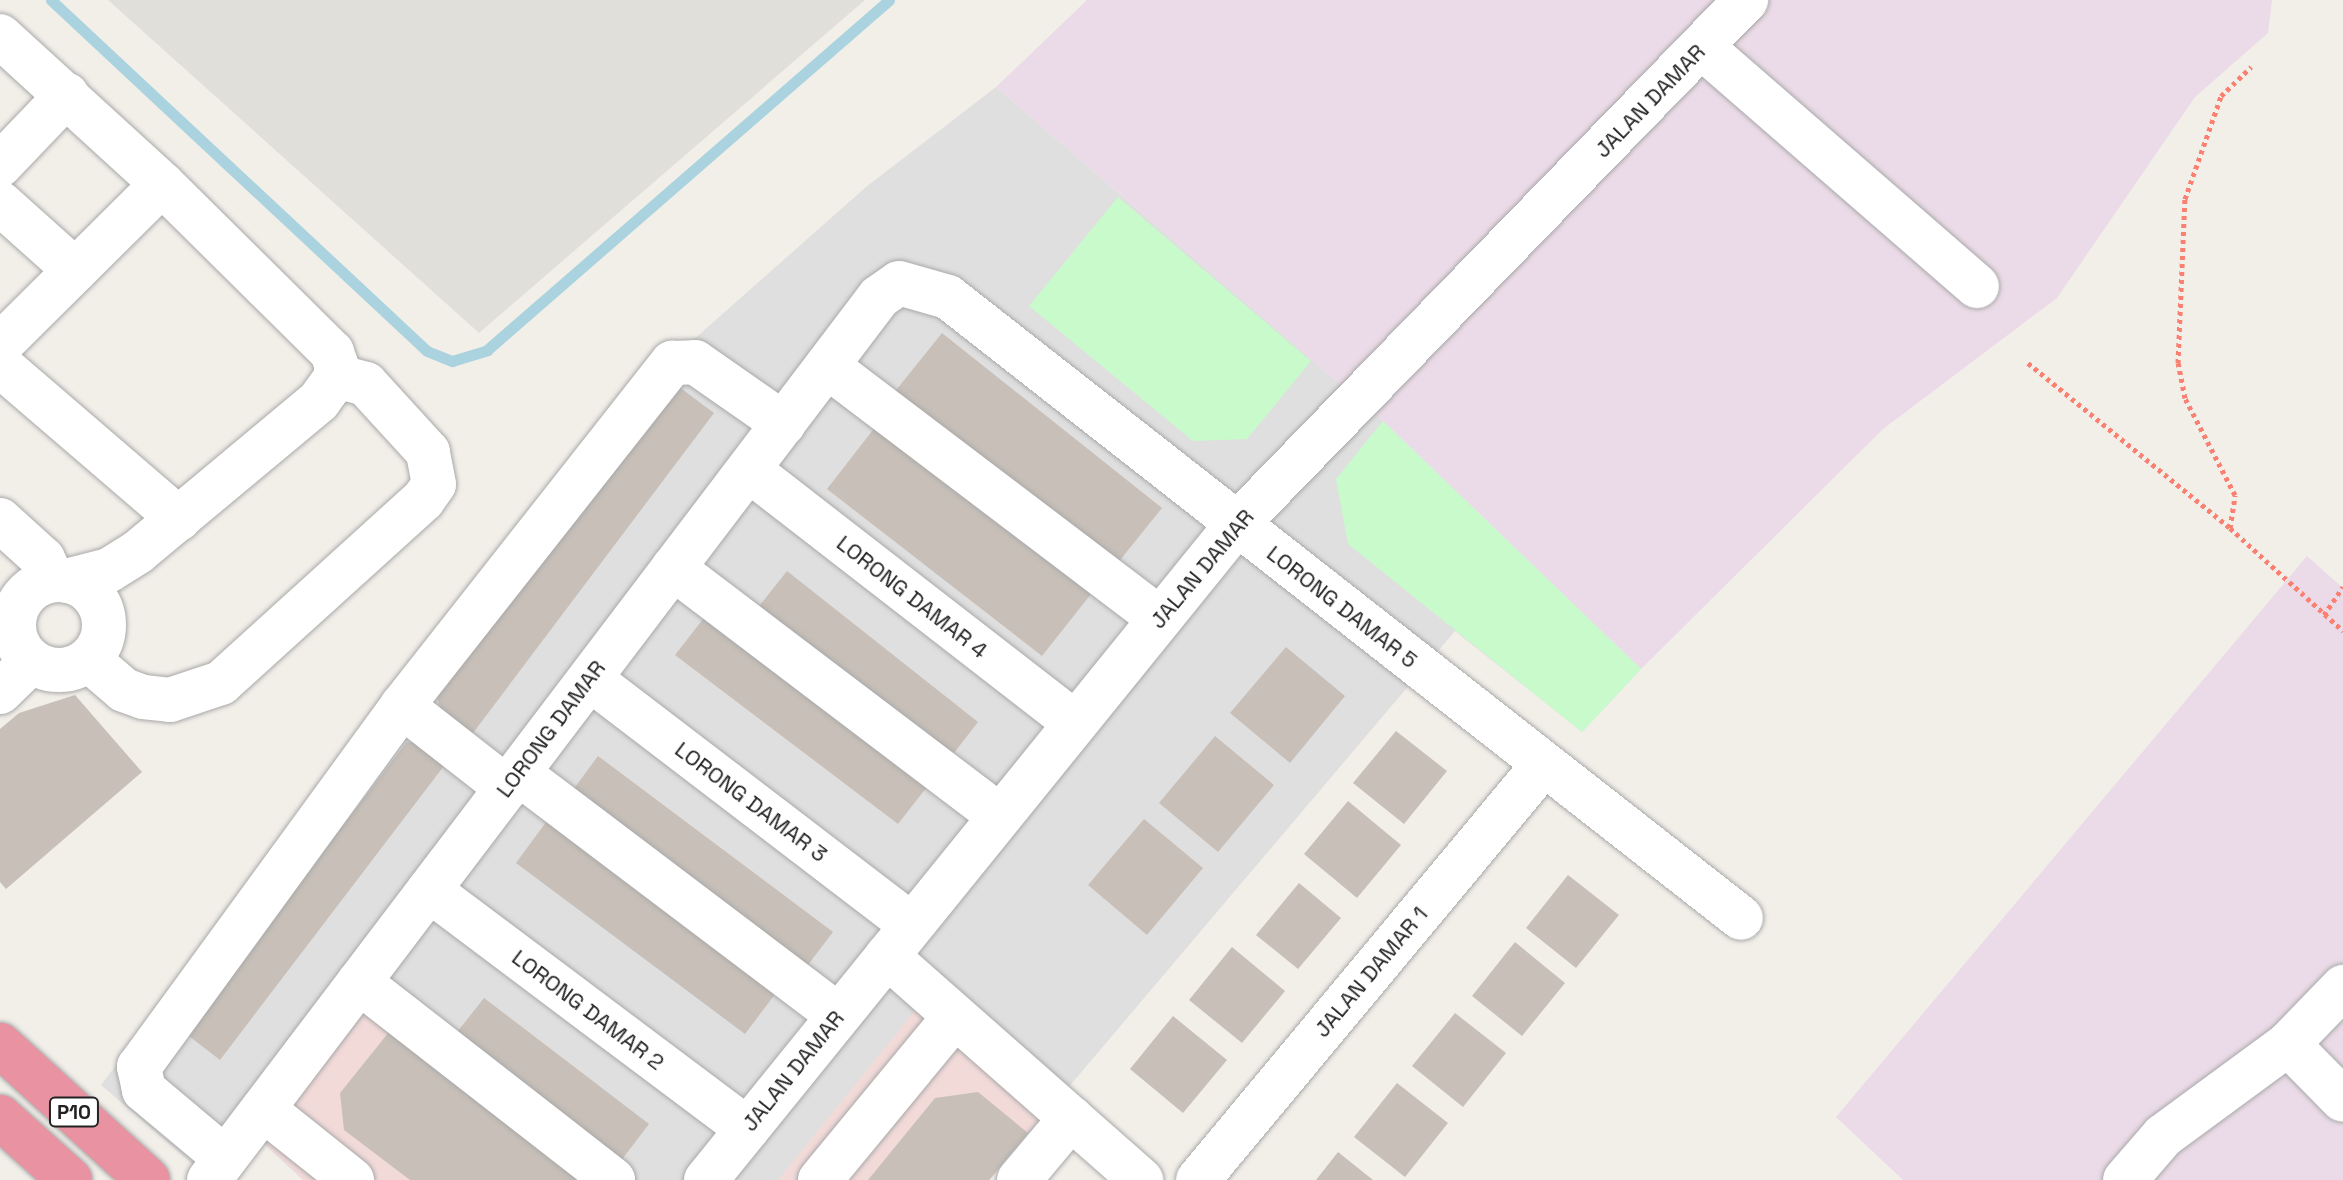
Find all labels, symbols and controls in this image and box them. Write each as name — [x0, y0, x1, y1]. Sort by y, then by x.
street label: JALAN DAMAR — [1589, 39, 1711, 163]
street label: JALAN DAMAR — [1145, 504, 1259, 634]
street label: LORONG DAMAR 4 — [831, 530, 993, 664]
street label: LORONG DAMAR 5 — [1262, 540, 1422, 674]
street label: LORONG DAMAR — [491, 655, 611, 803]
street label: LORONG DAMAR 3 — [670, 736, 832, 868]
street label: JALAN DAMAR 1 — [1309, 901, 1433, 1043]
street label: LORONG DAMAR 2 — [507, 944, 669, 1076]
street label: JALAN DAMAR — [736, 1005, 850, 1137]
road number: P10 — [48, 1096, 100, 1128]

